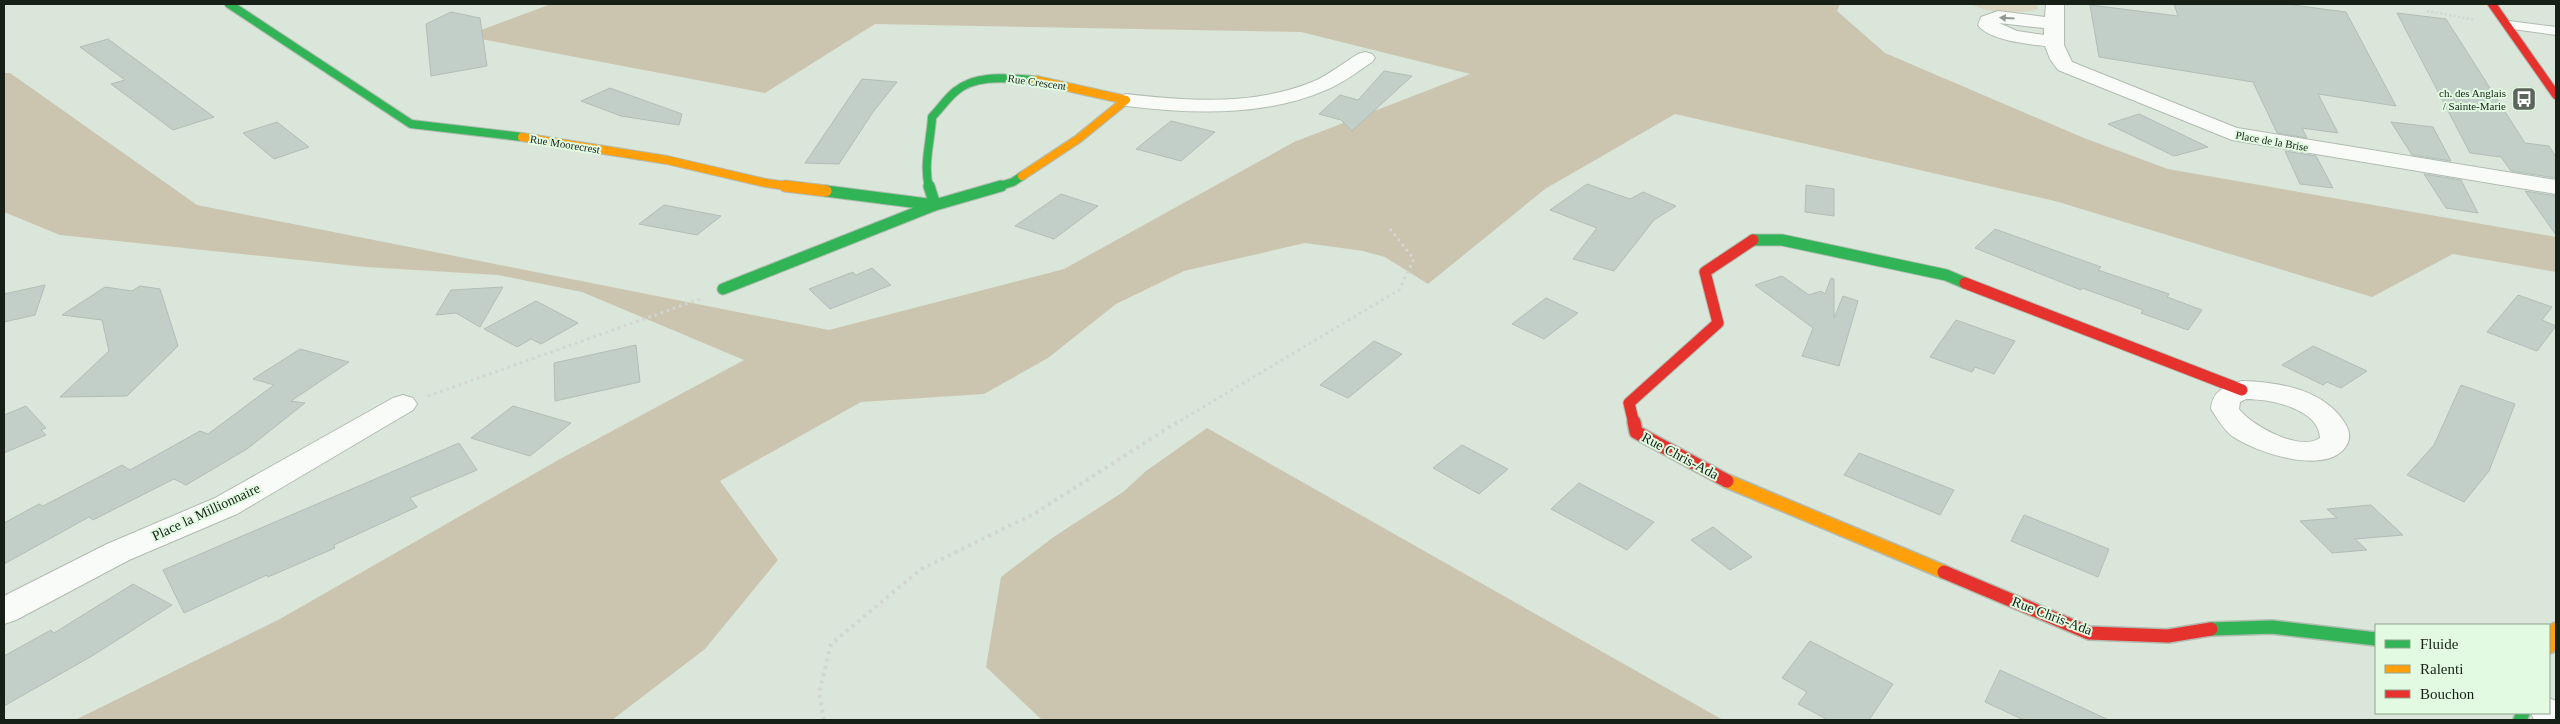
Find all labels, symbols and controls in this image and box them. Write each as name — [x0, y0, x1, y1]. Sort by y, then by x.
one-way arrow — [1999, 13, 2015, 21]
street label: Rue Crescent — [1007, 72, 1067, 92]
bus stop icon: ch. des Anglais / Sainte-Marie — [2511, 86, 2537, 112]
place label: ch. des Anglais / Sainte-Marie — [2439, 87, 2506, 112]
street label: Place de la Brise — [2235, 129, 2309, 153]
street label: Rue Moorecrest — [529, 133, 601, 155]
street label: Rue Chris-Ada — [1639, 430, 1721, 483]
street label: Place la Millionnaire — [150, 480, 262, 544]
street label: Rue Chris-Ada — [2010, 594, 2095, 638]
legend — [2375, 624, 2550, 714]
text: Fluide — [2420, 636, 2459, 652]
text: Ralenti — [2420, 661, 2463, 677]
text: Bouchon — [2420, 686, 2475, 702]

